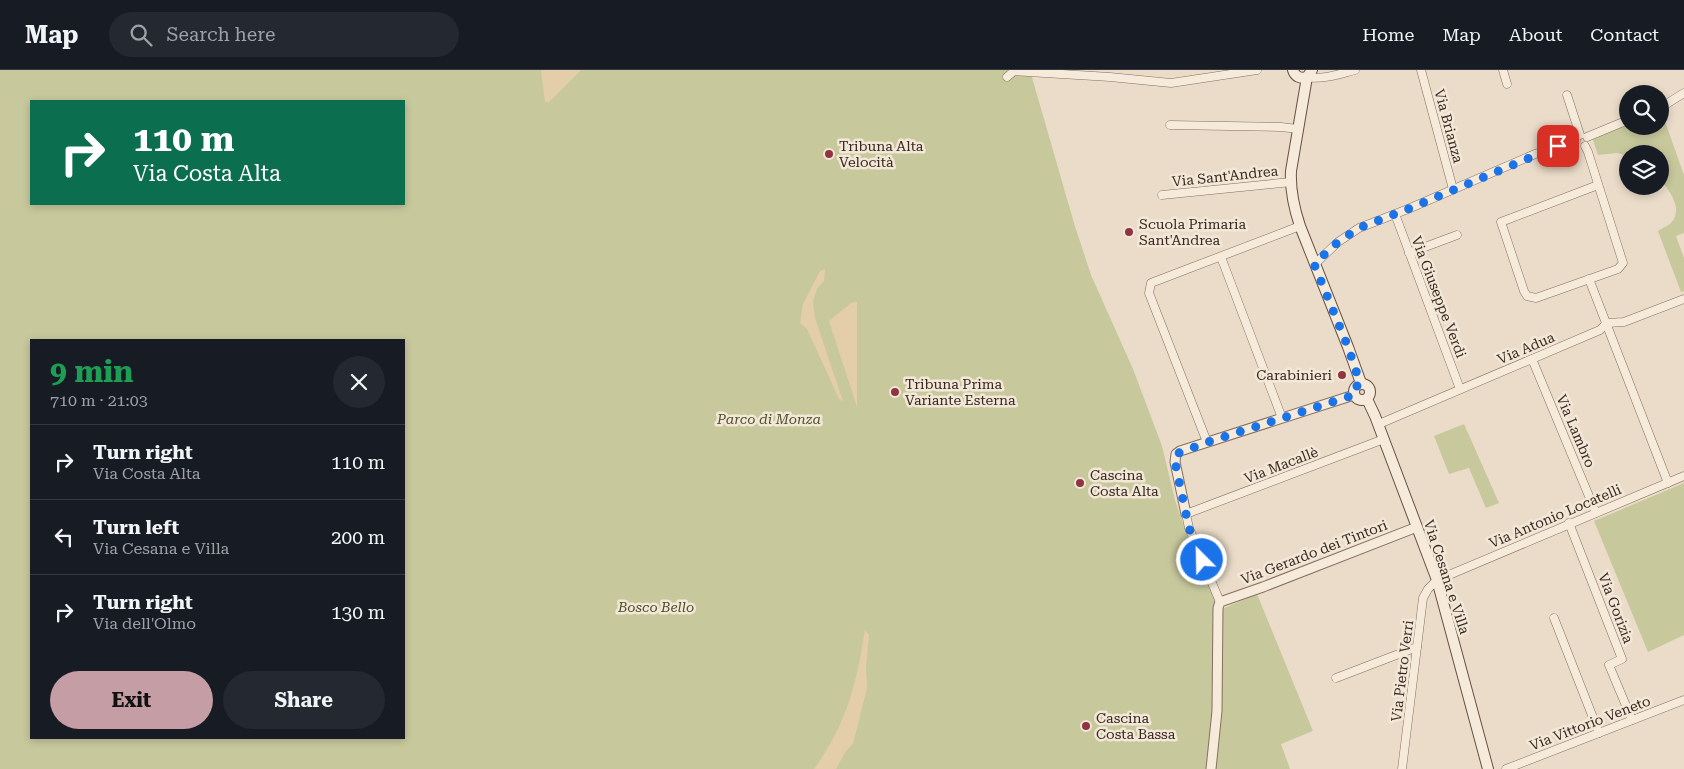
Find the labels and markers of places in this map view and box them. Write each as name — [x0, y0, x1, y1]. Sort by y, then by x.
pin — [1537, 125, 1579, 167]
place label: Tribuna Alta Velocità — [839, 138, 924, 170]
marker: Tribuna Alta Velocità — [823, 148, 835, 160]
place label: Scuola Primaria Sant'Andrea — [1139, 216, 1246, 248]
marker: Scuola Primaria Sant'Andrea — [1123, 226, 1135, 238]
place label: Carabinieri — [1256, 367, 1333, 383]
marker: Carabinieri — [1336, 369, 1348, 381]
place label: Tribuna Prima Variante Esterna — [905, 376, 1016, 408]
marker: Tribuna Prima Variante Esterna — [889, 386, 901, 398]
place label: Cascina Costa Alta — [1090, 467, 1159, 499]
marker: Cascina Costa Alta — [1074, 477, 1086, 489]
place label: Cascina Costa Bassa — [1096, 710, 1176, 742]
marker: Cascina Costa Bassa — [1080, 720, 1092, 732]

